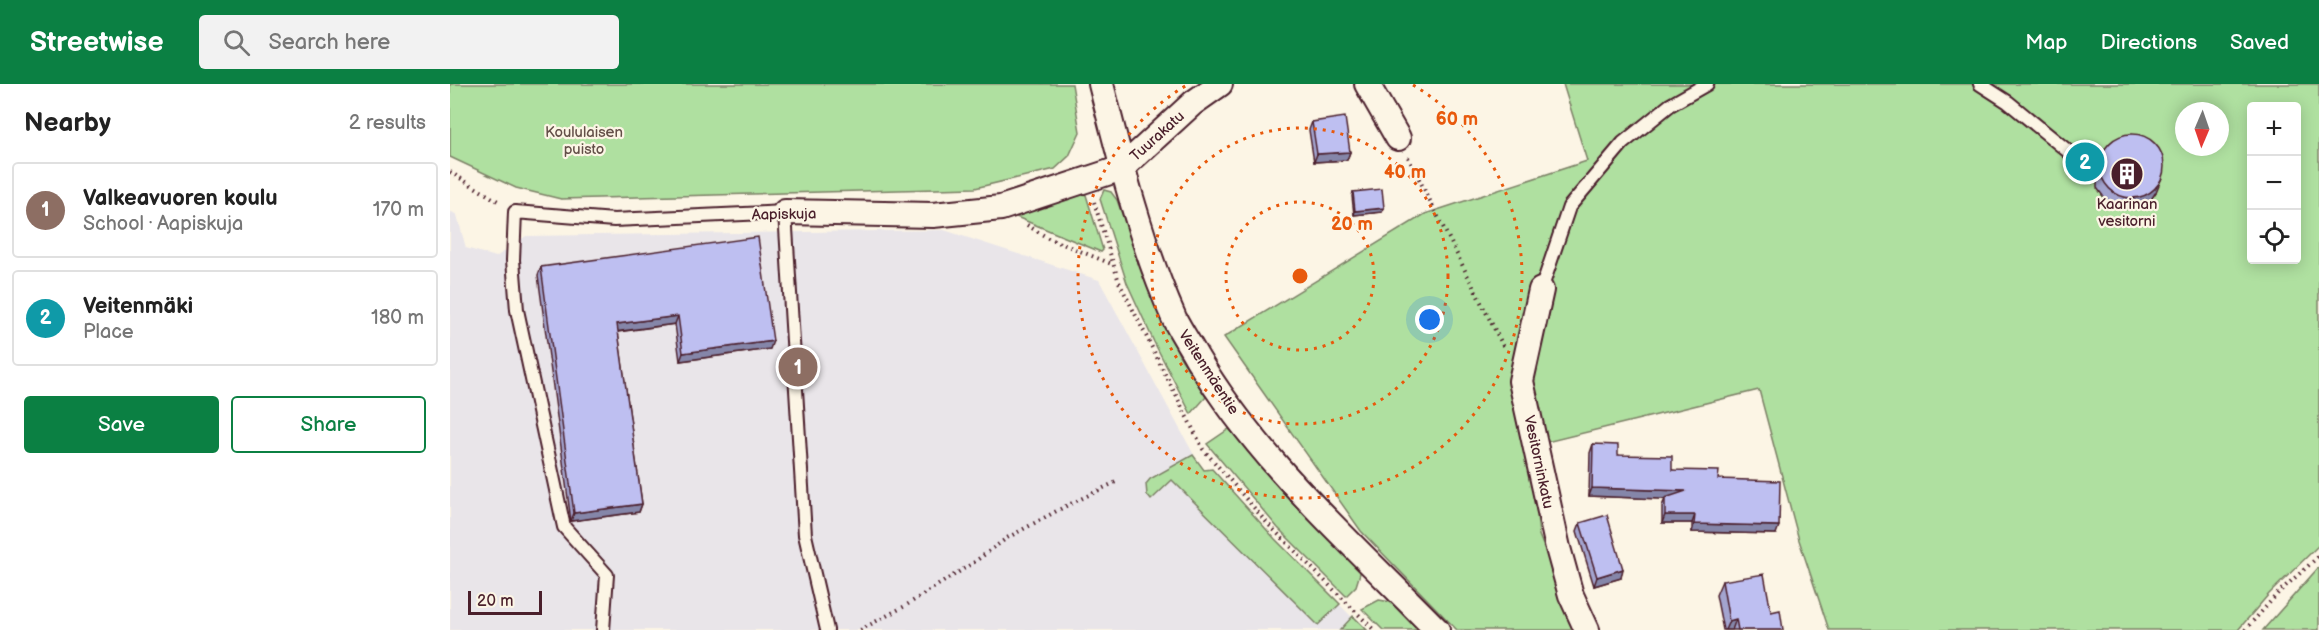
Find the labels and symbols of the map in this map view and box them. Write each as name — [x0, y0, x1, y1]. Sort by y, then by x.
north arrow — [2175, 102, 2229, 156]
street label: Tuurakatu — [1126, 107, 1188, 166]
text: 60 m — [1436, 109, 1478, 130]
park label: Koululaisen puisto — [545, 123, 623, 159]
pin: 2 — [2066, 140, 2104, 184]
building icon: Kaarinan vesitorni — [2109, 156, 2145, 192]
text: 40 m — [1384, 162, 1426, 183]
place label: Kaarinan vesitorni — [2097, 195, 2157, 231]
street label: Aapiskuja — [752, 204, 817, 225]
text: 20 m — [1331, 214, 1373, 235]
centre of rings — [1290, 266, 1310, 286]
your location — [1415, 305, 1444, 334]
street label: Veitenmäentie — [1174, 326, 1243, 418]
pin: 1 — [778, 344, 818, 390]
street label: Vesitorninkatu — [1519, 414, 1558, 511]
scale bar — [468, 588, 542, 616]

